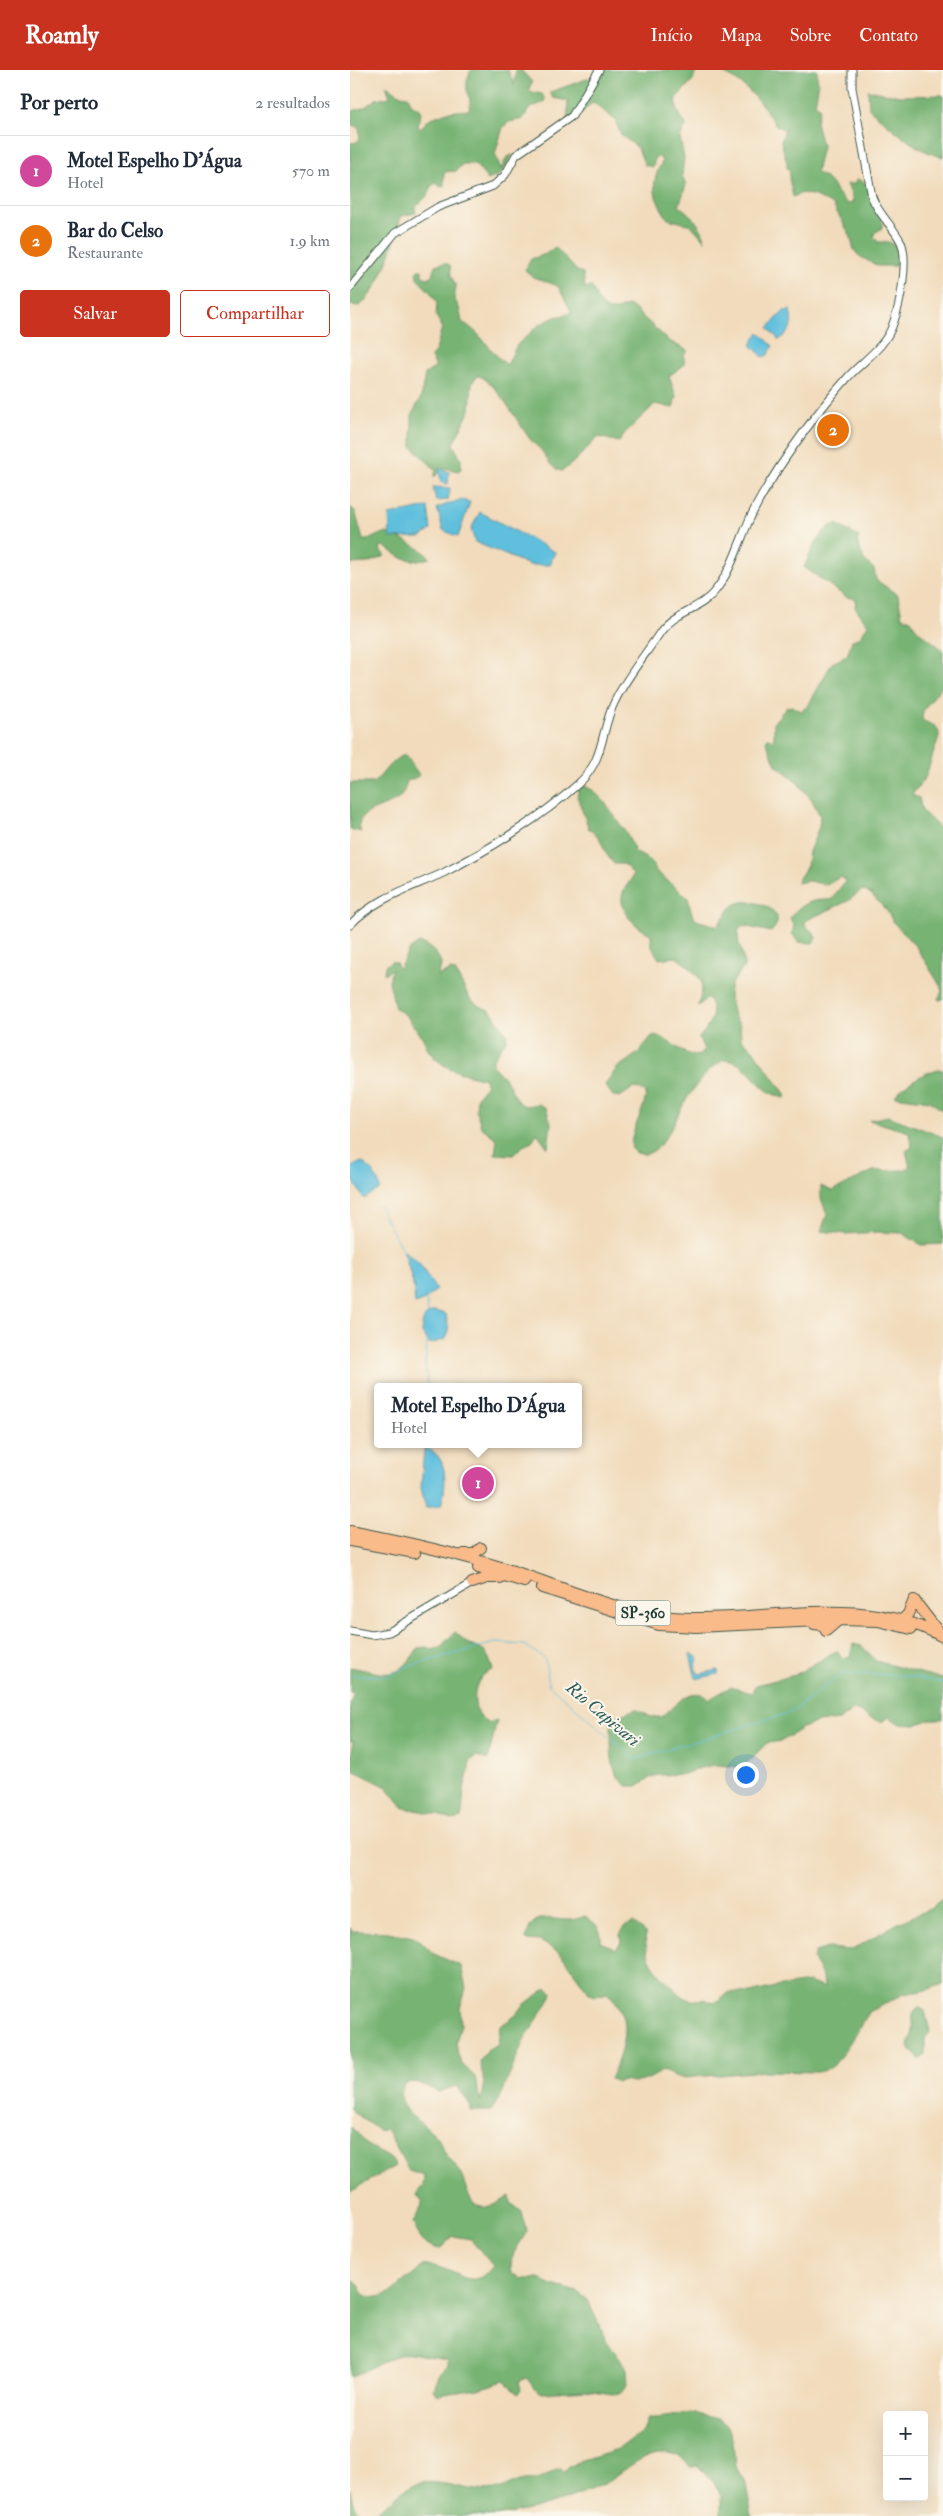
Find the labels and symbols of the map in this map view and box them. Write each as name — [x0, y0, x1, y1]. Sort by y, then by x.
pin: 2 — [817, 411, 849, 449]
pin: 1 — [462, 1464, 494, 1502]
road number: SP-360 — [616, 1600, 670, 1626]
water label: Rio Capivari — [560, 1676, 645, 1752]
your location — [733, 1762, 759, 1788]

